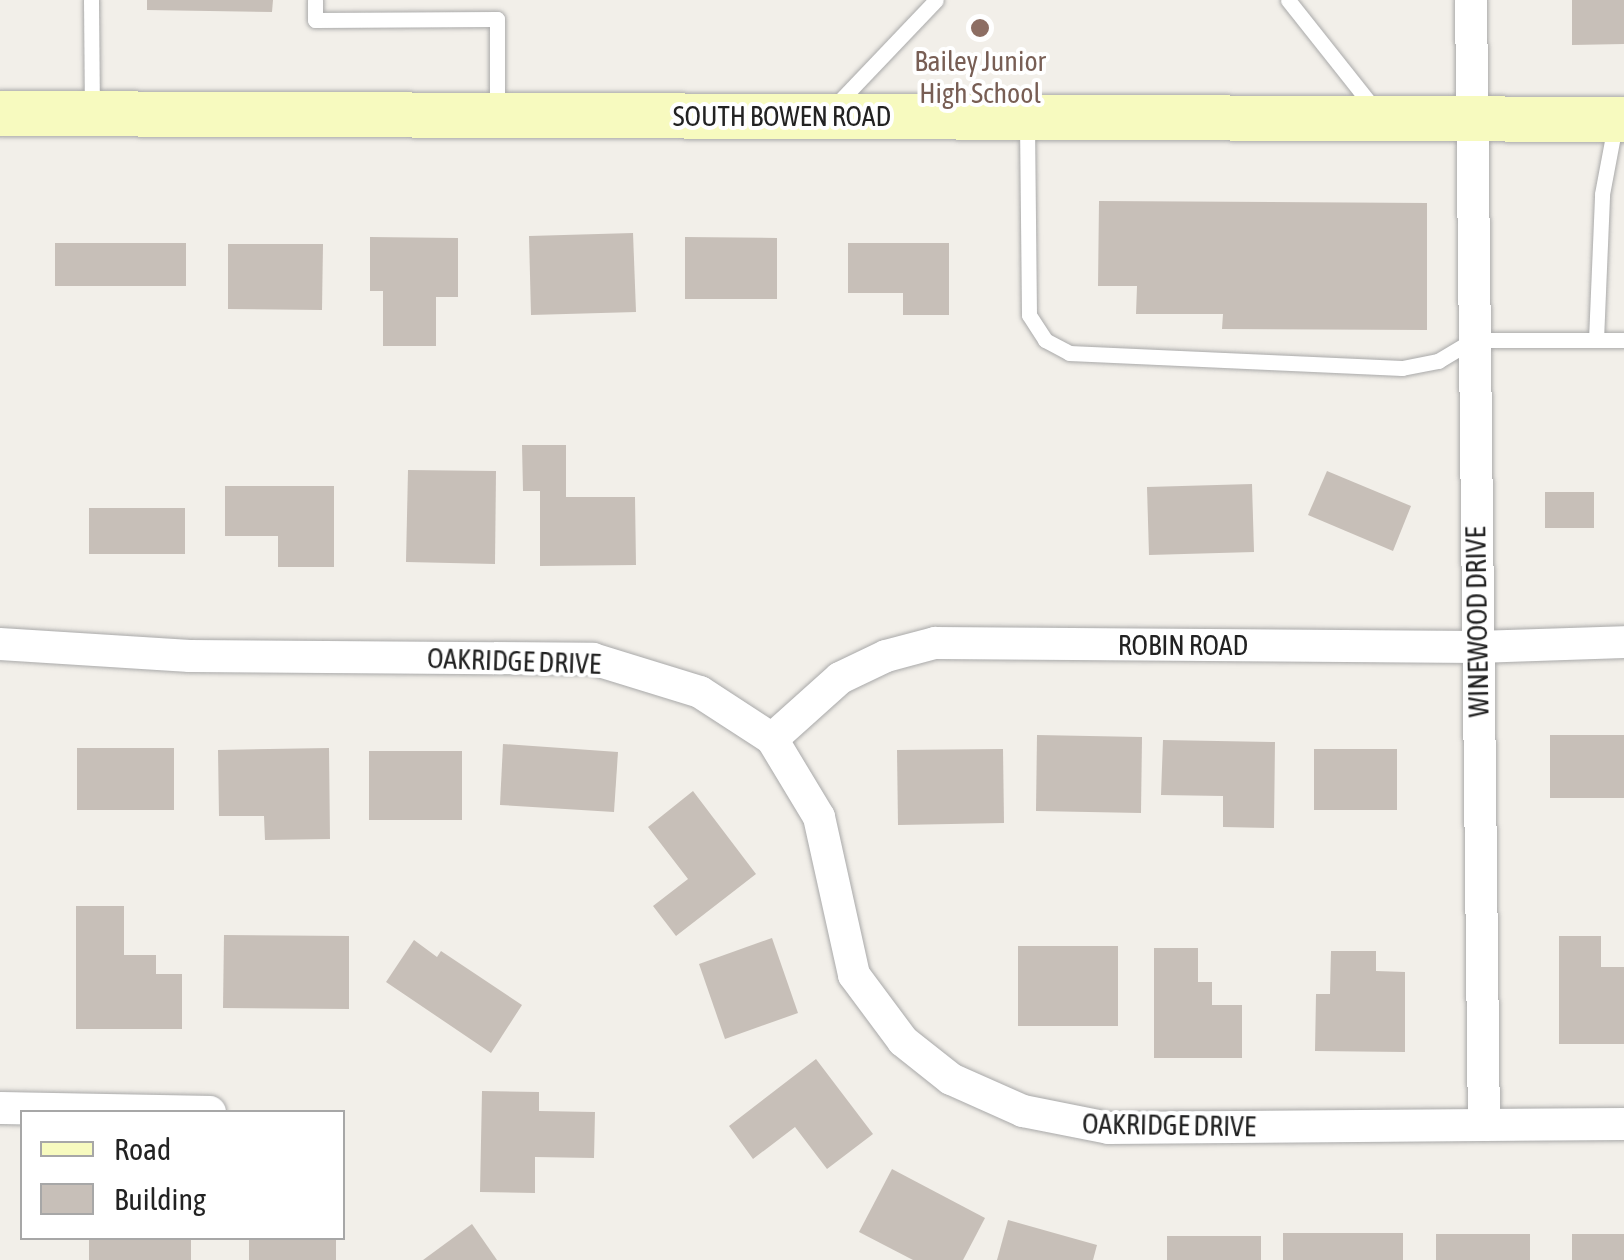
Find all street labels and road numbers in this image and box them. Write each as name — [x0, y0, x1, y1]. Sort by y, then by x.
street label: SOUTH BOWEN ROAD — [673, 99, 891, 133]
street label: WINEWOOD DRIVE — [1459, 526, 1495, 718]
street label: ROBIN ROAD — [1118, 628, 1248, 662]
street label: OAKRIDGE DRIVE — [427, 641, 601, 681]
street label: OAKRIDGE DRIVE — [1082, 1107, 1256, 1143]

